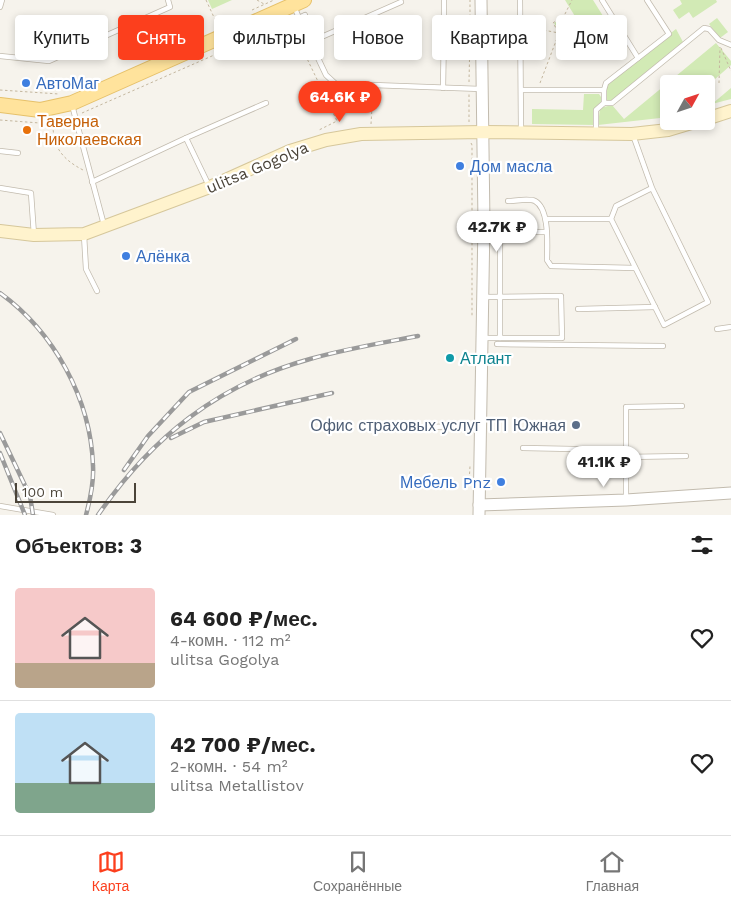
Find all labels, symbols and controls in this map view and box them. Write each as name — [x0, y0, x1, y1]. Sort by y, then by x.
chip: Купить — [15, 15, 108, 60]
chip: Снять — [118, 15, 204, 60]
chip: Фильтры — [214, 15, 324, 60]
chip: Новое — [334, 15, 422, 60]
chip: Квартира — [432, 15, 546, 60]
chip: Дом — [556, 15, 627, 60]
place label: АвтоМаг — [36, 74, 99, 93]
north arrow — [660, 75, 715, 130]
map controls — [660, 75, 715, 130]
marker: АвтоМаг — [20, 77, 32, 89]
pin: 64.6K ₽ — [294, 80, 386, 123]
text: 64.6K ₽ — [309, 87, 371, 106]
place label: Таверна Николаевская — [37, 112, 142, 149]
marker: Таверна Николаевская — [21, 124, 33, 136]
street label: ulitsa Gogolya — [203, 137, 311, 198]
place label: Дом масла — [470, 157, 553, 176]
marker: Дом масла — [454, 160, 466, 172]
pin: 42.7K ₽ — [451, 210, 543, 253]
text: 42.7K ₽ — [468, 217, 526, 236]
place label: Алёнка — [136, 247, 190, 266]
marker: Алёнка — [120, 250, 132, 262]
place label: Атлант — [460, 349, 512, 368]
marker: Атлант — [444, 352, 456, 364]
place label: Офис страховых услуг ТП Южная — [310, 416, 566, 435]
marker: Офис страховых услуг ТП Южная — [570, 419, 582, 431]
pin: 41.1K ₽ — [558, 446, 650, 488]
text: 41.1K ₽ — [577, 452, 631, 471]
place label: Мебель Pnz — [400, 473, 491, 492]
marker: Мебель Pnz — [495, 476, 507, 488]
scale bar — [15, 480, 136, 503]
text: 100 m — [22, 484, 63, 500]
icon: filters — [688, 531, 716, 559]
text: Объектов: 3 — [15, 533, 142, 558]
text: 64 600 ₽/мес. — [170, 606, 317, 631]
icon: home — [55, 608, 115, 668]
icon: heart — [688, 624, 716, 652]
text: 4-комн. · 112 m² — [170, 631, 291, 650]
text: ulitsa Gogolya — [170, 650, 279, 669]
text: 42 700 ₽/мес. — [170, 732, 316, 757]
icon: home — [55, 733, 115, 793]
icon: heart — [688, 749, 716, 777]
text: 2-комн. · 54 m² — [170, 757, 288, 776]
text: ulitsa Metallistov — [170, 776, 304, 795]
tab: Карта — [92, 848, 129, 894]
tab: Сохранённые — [313, 848, 402, 894]
tab: Главная — [586, 848, 639, 894]

